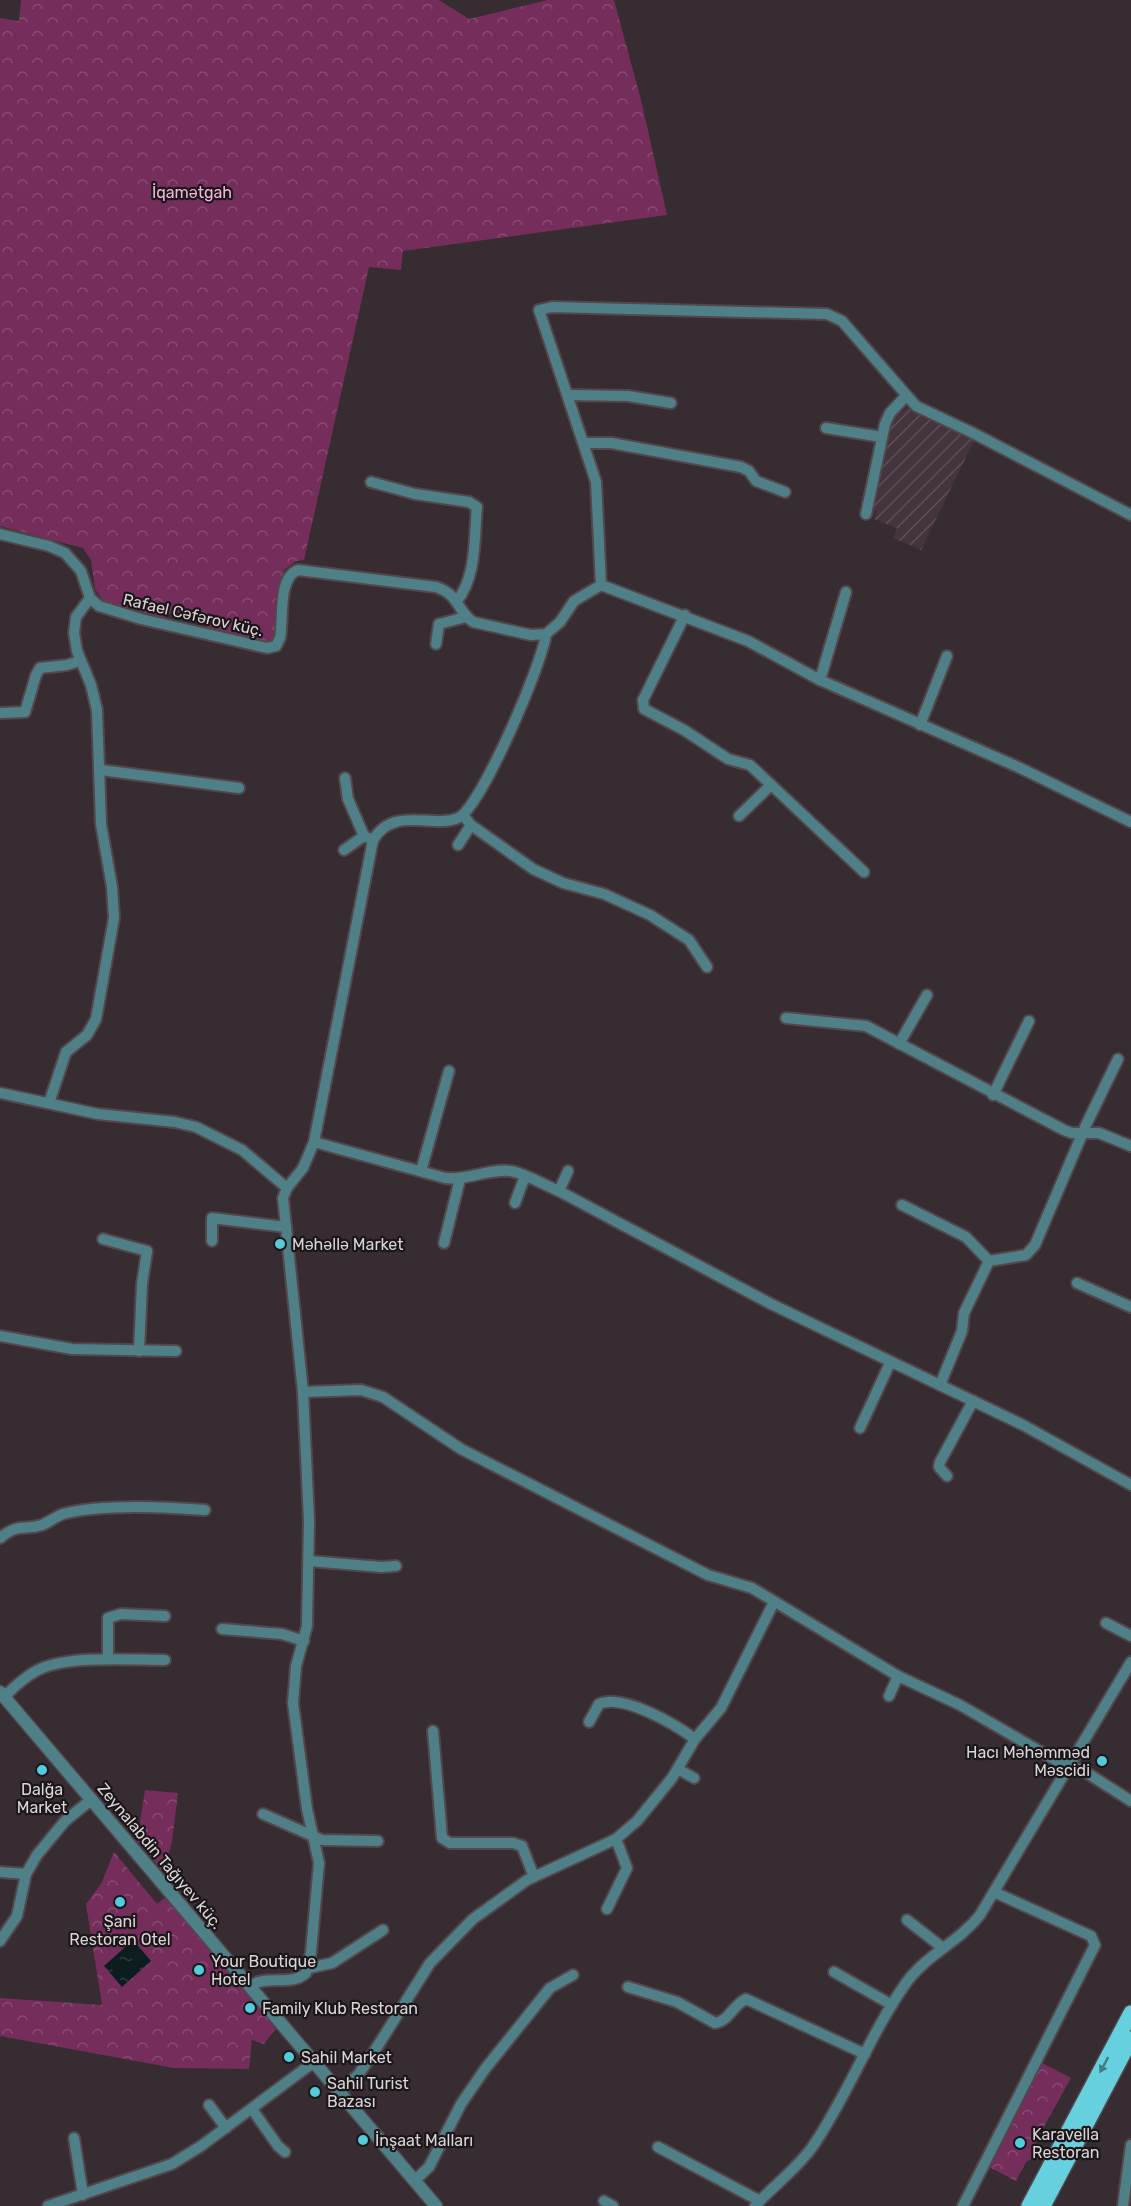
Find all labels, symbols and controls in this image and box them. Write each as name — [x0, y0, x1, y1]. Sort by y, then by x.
park label: İqamətgah — [152, 183, 232, 202]
street label: Rafael Cəfərov küç. — [121, 590, 265, 640]
place label: Məhəllə Market — [292, 1235, 404, 1254]
marker: Məhəllə Market — [273, 1237, 287, 1251]
place label: Hacı Məhəmməd Məscidi — [966, 1743, 1090, 1780]
marker: Hacı Məhəmməd Məscidi — [1095, 1754, 1109, 1768]
marker: Dalğa Market — [35, 1763, 49, 1777]
street label: Zeynalabdin Tağıyev küç. — [93, 1779, 227, 1933]
place label: Dalğa Market — [17, 1780, 67, 1817]
marker: Şani Restoran Otel — [113, 1895, 127, 1909]
place label: Şani Restoran Otel — [69, 1912, 171, 1949]
place label: Your Boutique Hotel — [211, 1952, 316, 1989]
marker: Your Boutique Hotel — [192, 1963, 206, 1977]
place label: Family Klub Restoran — [262, 1999, 418, 2018]
marker: Family Klub Restoran — [243, 2001, 257, 2015]
place label: Sahil Market — [301, 2048, 392, 2067]
marker: Sahil Market — [282, 2050, 296, 2064]
one-way arrow — [1099, 2056, 1108, 2073]
place label: Sahil Turist Bazası — [327, 2074, 409, 2111]
marker: Sahil Turist Bazası — [308, 2085, 322, 2099]
place label: Karavella Restoran — [1032, 2125, 1099, 2162]
place label: İnşaat Malları — [375, 2131, 473, 2150]
marker: İnşaat Malları — [356, 2133, 370, 2147]
marker: Karavella Restoran — [1013, 2136, 1027, 2150]

